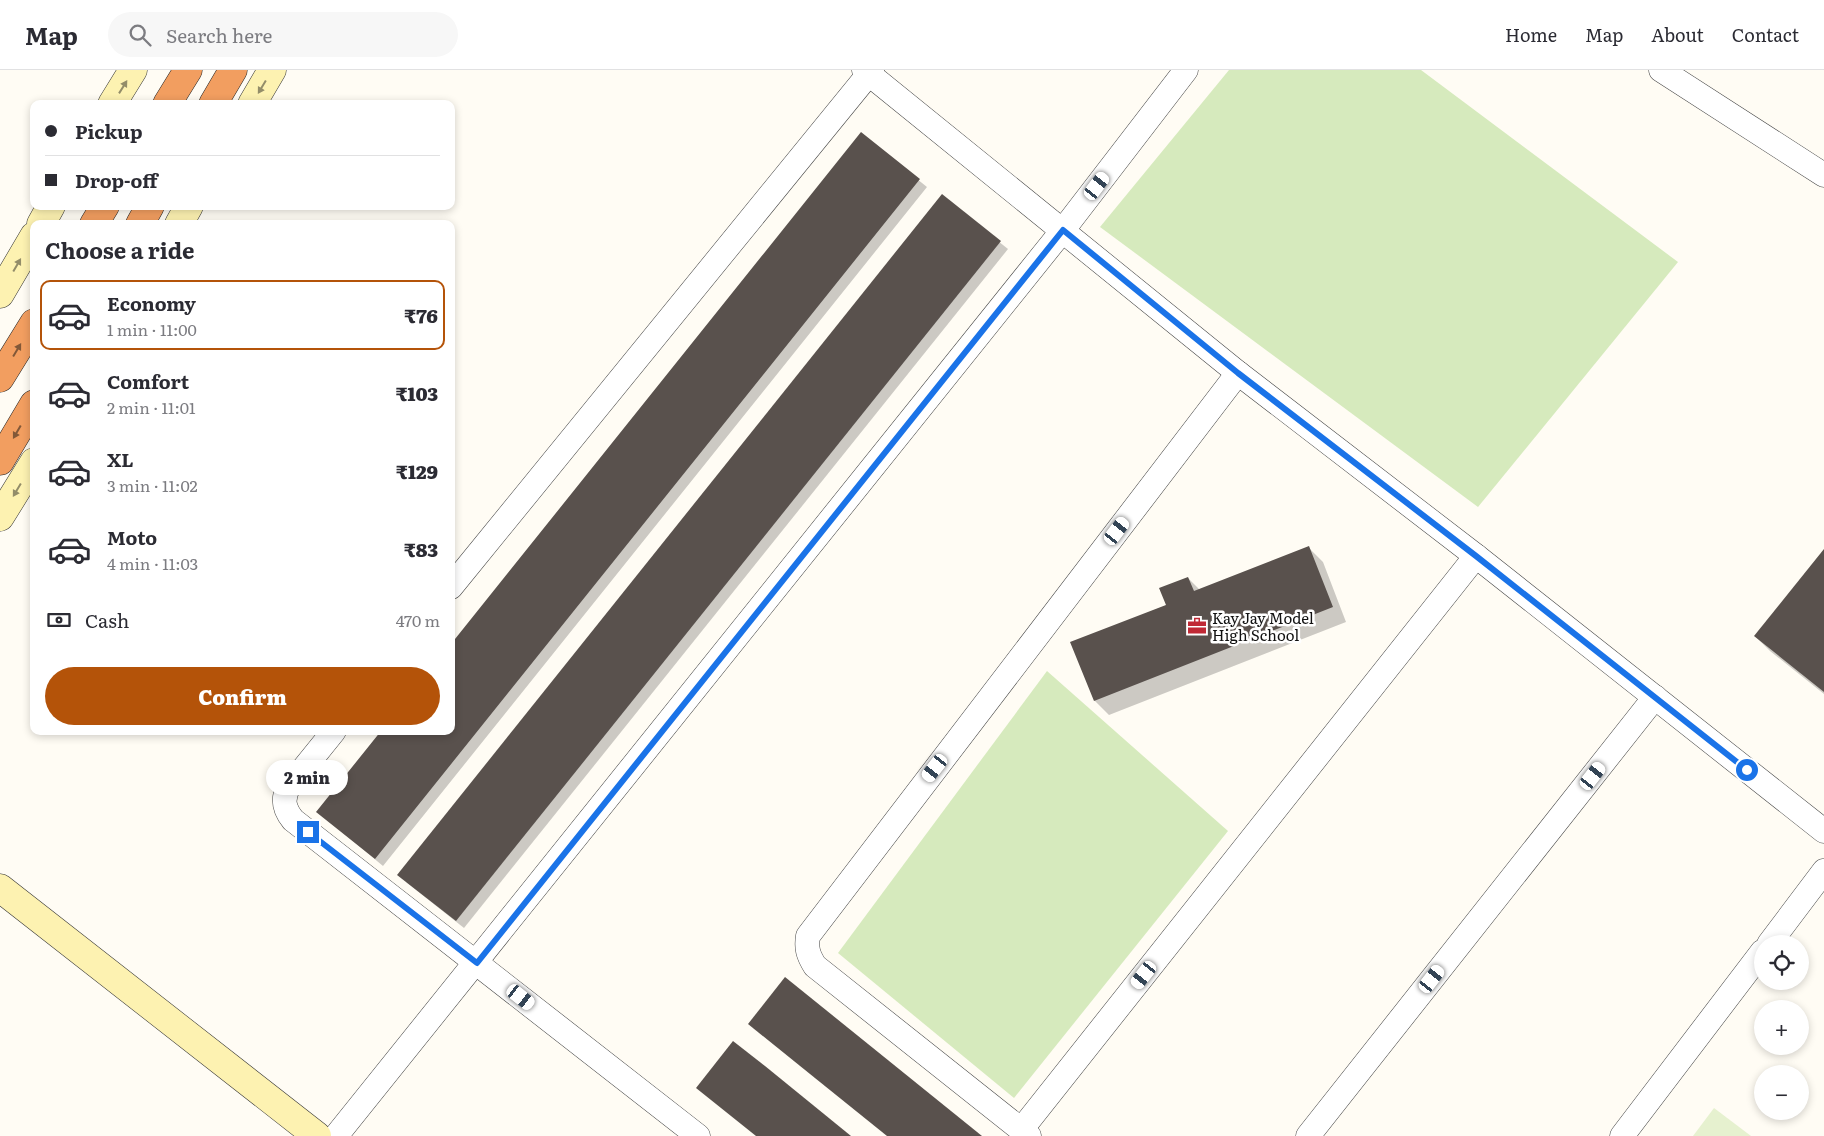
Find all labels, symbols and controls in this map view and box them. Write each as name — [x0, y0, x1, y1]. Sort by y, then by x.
search box — [108, 12, 458, 57]
text: Map — [25, 17, 78, 52]
icon: search — [126, 21, 154, 49]
text: Search here — [166, 21, 272, 49]
text: Home — [1505, 21, 1557, 48]
text: Map — [1585, 21, 1623, 48]
text: About — [1651, 21, 1704, 48]
text: Contact — [1732, 21, 1799, 48]
one-way arrow — [118, 80, 127, 93]
one-way arrow — [257, 80, 266, 93]
text: Pickup — [75, 117, 143, 145]
text: Drop-off — [75, 166, 158, 194]
car — [1081, 170, 1112, 202]
text: Choose a ride — [45, 233, 194, 266]
one-way arrow — [12, 258, 21, 271]
text: Economy — [107, 289, 196, 317]
icon: car — [47, 293, 92, 338]
text: ₹76 — [404, 301, 438, 329]
text: 1 min · 11:00 — [107, 317, 197, 341]
one-way arrow — [12, 344, 21, 357]
text: Comfort — [107, 367, 189, 395]
icon: car — [47, 371, 92, 416]
text: ₹103 — [396, 379, 438, 407]
text: 2 min · 11:01 — [107, 395, 196, 419]
one-way arrow — [12, 426, 21, 439]
text: XL — [107, 445, 134, 473]
icon: car — [47, 449, 92, 494]
text: ₹129 — [396, 457, 438, 485]
text: 3 min · 11:02 — [107, 473, 198, 497]
one-way arrow — [12, 483, 21, 496]
car — [1101, 515, 1132, 547]
text: Moto — [107, 523, 157, 551]
icon: car — [47, 527, 92, 572]
text: ₹83 — [404, 535, 438, 563]
text: 4 min · 11:03 — [107, 551, 198, 575]
icon: cash — [45, 606, 73, 634]
text: Cash — [85, 606, 129, 634]
place label: Kay Jay Model High School — [1212, 606, 1314, 646]
text: 470 m — [396, 608, 440, 632]
office icon: Kay Jay Model High School — [1186, 615, 1208, 637]
button: Confirm — [45, 667, 440, 725]
car — [919, 752, 950, 784]
route start — [1736, 759, 1758, 781]
callout: 2 min — [267, 760, 349, 794]
car — [1577, 760, 1608, 792]
text: 2 min — [284, 765, 330, 789]
route end — [297, 821, 319, 843]
map controls — [1754, 935, 1809, 1120]
button: locate — [1754, 935, 1809, 990]
car — [1128, 959, 1159, 991]
car — [1416, 963, 1447, 995]
car — [504, 982, 537, 1012]
button: + — [1754, 1000, 1809, 1055]
button: − — [1754, 1065, 1809, 1120]

